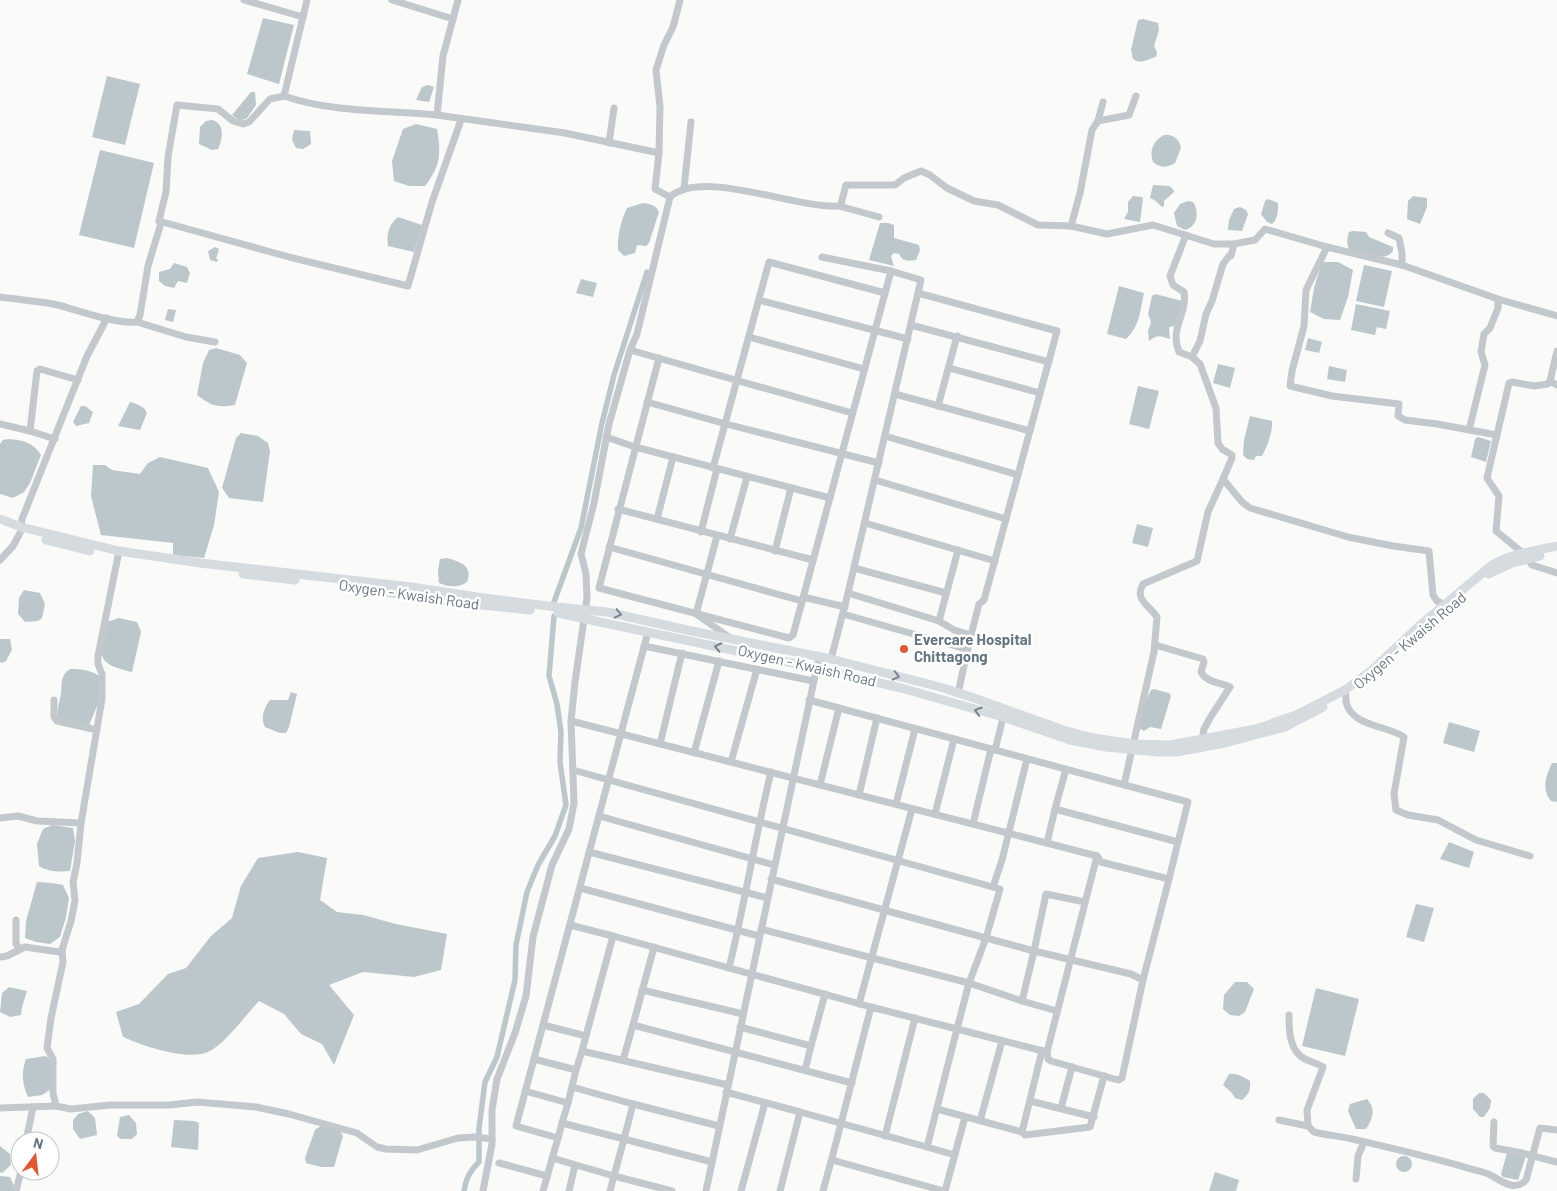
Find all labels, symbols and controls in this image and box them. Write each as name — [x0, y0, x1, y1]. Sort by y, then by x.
street label: Oxygen - Kwaish Road — [338, 575, 480, 613]
street label: Oxygen - Kwaish Road — [1349, 588, 1469, 693]
one-way arrow — [613, 608, 622, 619]
place label: Evercare Hospital Chittagong — [914, 630, 1031, 665]
street label: Oxygen - Kwaish Road — [736, 640, 878, 690]
one-way arrow — [714, 642, 723, 652]
marker: Evercare Hospital Chittagong — [898, 643, 910, 655]
one-way arrow — [891, 670, 900, 681]
one-way arrow — [974, 706, 982, 716]
north arrow — [10, 1131, 60, 1181]
text: N — [32, 1134, 45, 1152]

